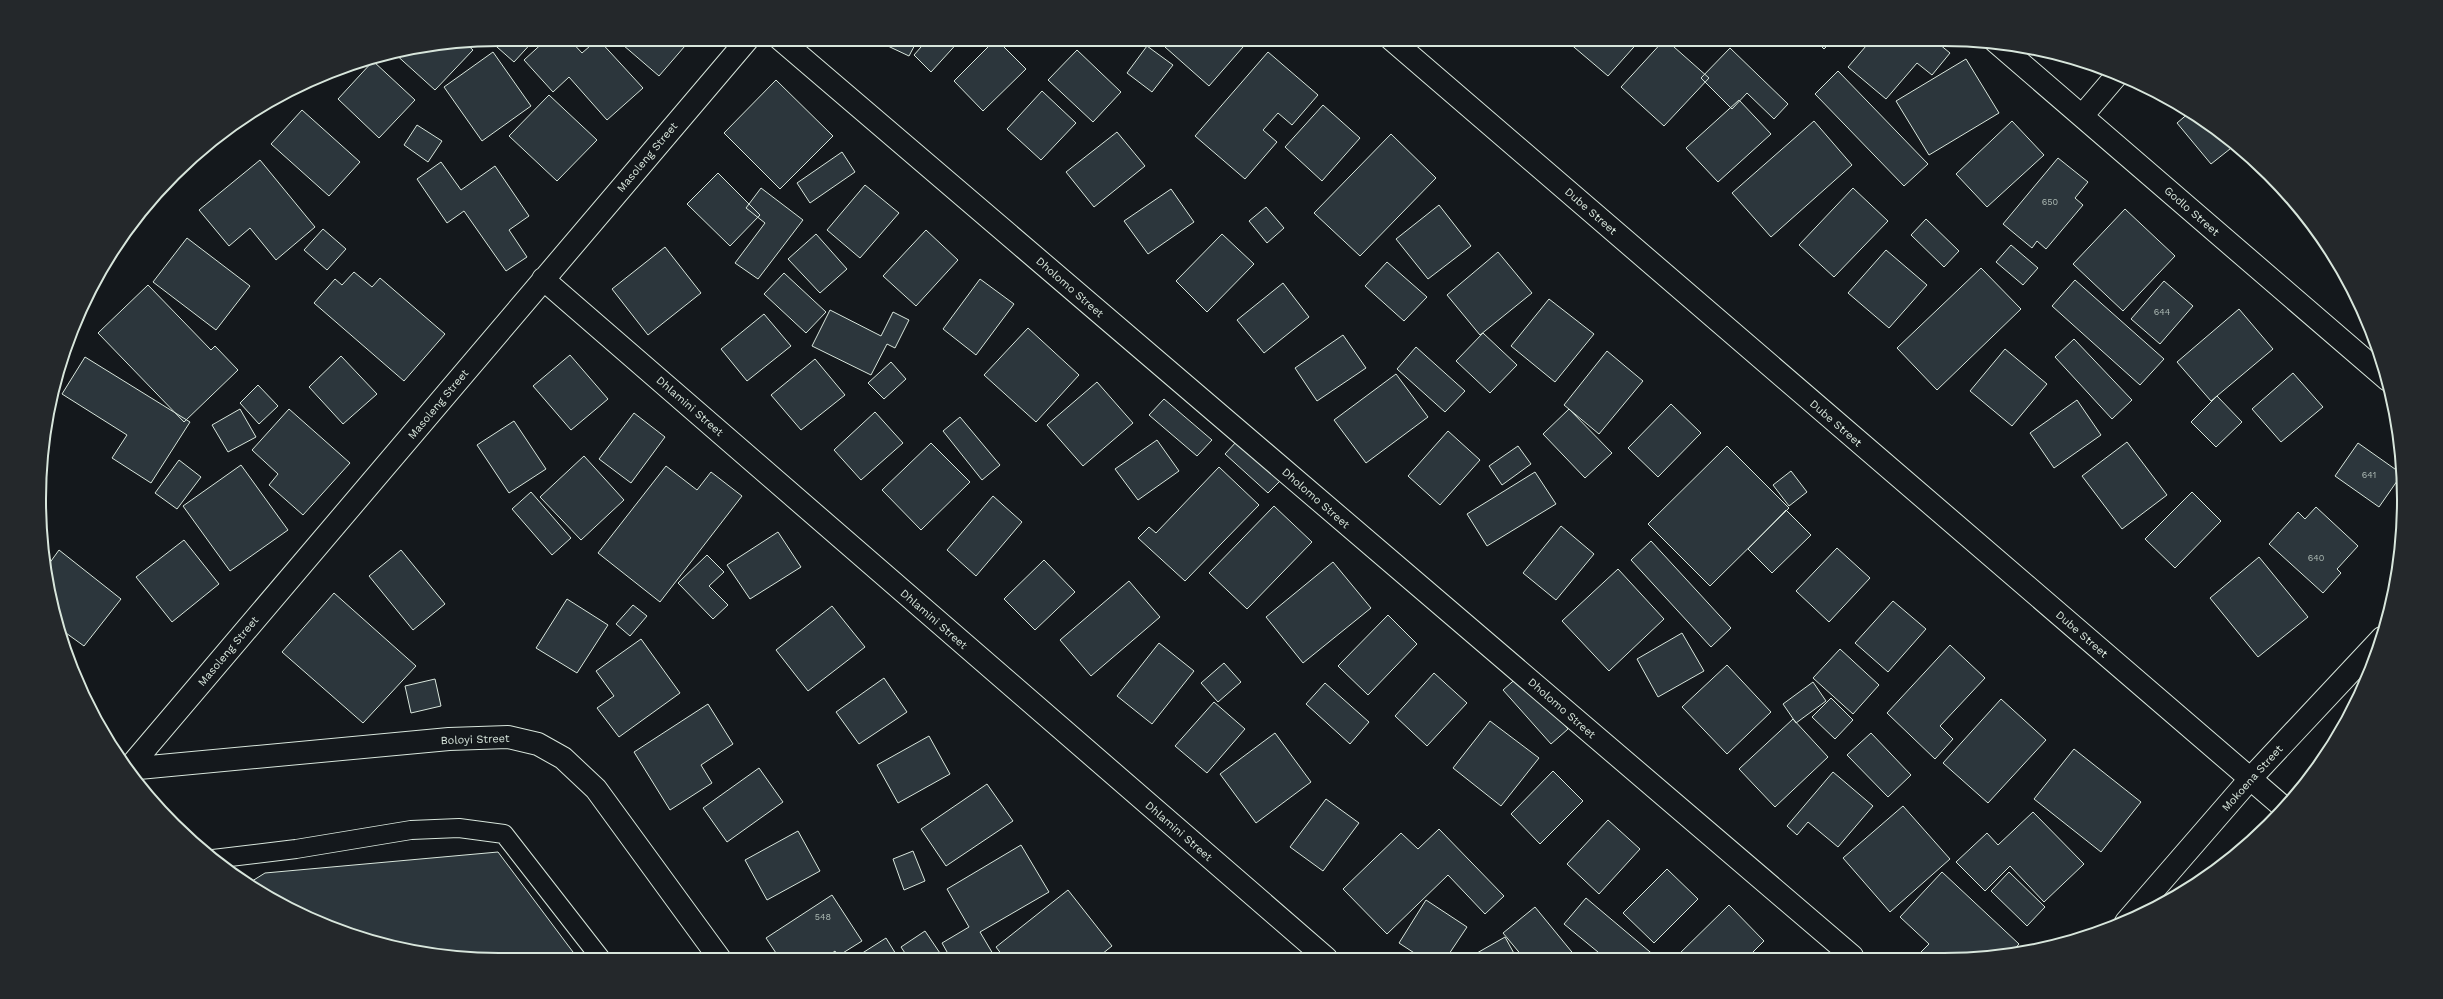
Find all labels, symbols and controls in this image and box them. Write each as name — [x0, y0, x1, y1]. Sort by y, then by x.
street label: Masoleng Street — [614, 119, 681, 195]
street label: Godlo Street — [2162, 184, 2222, 239]
street label: Dube Street — [1562, 185, 1620, 238]
house number: 650 — [2042, 197, 2059, 207]
street label: Dholomo Street — [1033, 255, 1106, 320]
house number: 644 — [2154, 307, 2171, 317]
street label: Masoleng Street — [405, 366, 472, 442]
street label: Dhlamini Street — [654, 374, 726, 439]
street label: Dube Street — [1807, 397, 1865, 450]
street label: Dholomo Street — [1279, 466, 1352, 531]
house number: 641 — [2362, 470, 2376, 480]
house number: 640 — [2308, 553, 2325, 563]
street label: Dhlamini Street — [898, 587, 970, 652]
street label: Dube Street — [2053, 608, 2111, 661]
street label: Masoleng Street — [195, 613, 262, 689]
street label: Dholomo Street — [1525, 676, 1598, 741]
street label: Boloyi Street — [440, 732, 510, 747]
street label: Mokoena Street — [2219, 742, 2286, 814]
street label: Dhlamini Street — [1143, 799, 1215, 864]
house number: 548 — [815, 912, 831, 922]

